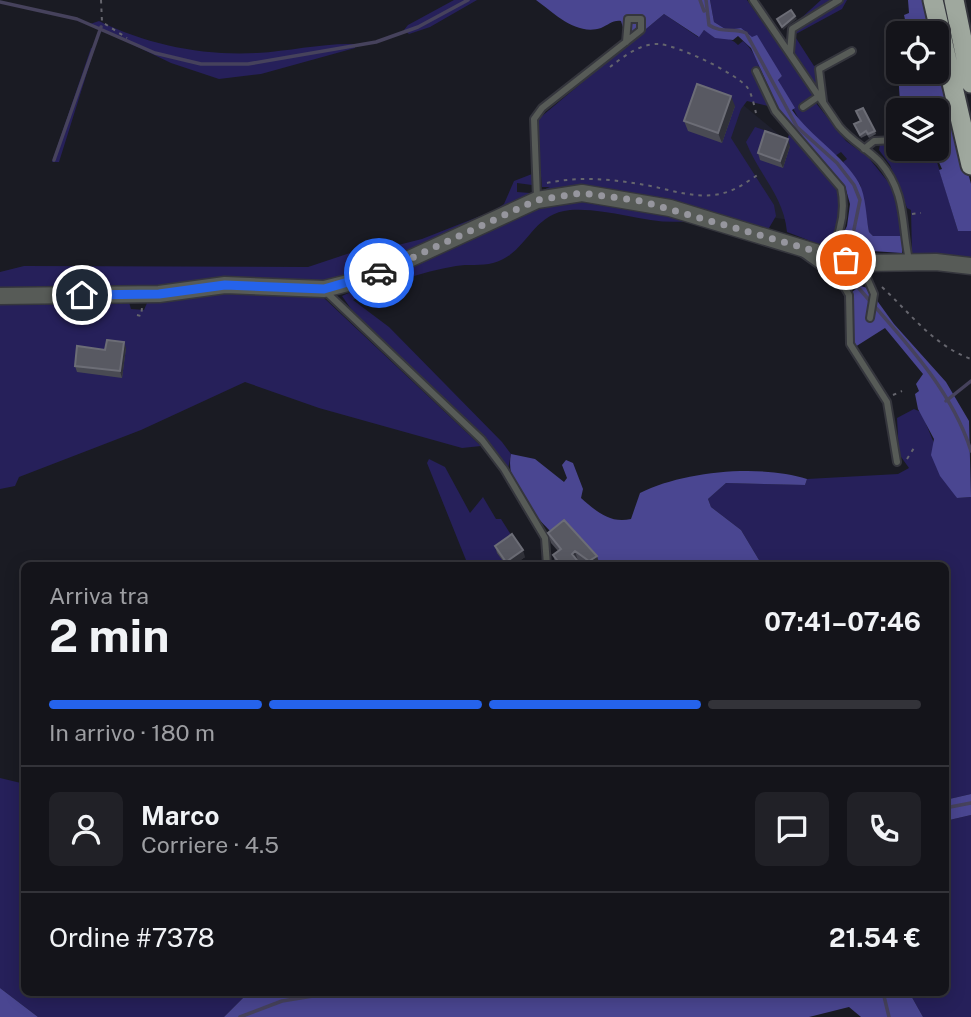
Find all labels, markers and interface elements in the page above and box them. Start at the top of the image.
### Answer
map controls [886,21,949,161]
button: locate [886,21,949,84]
button: layers [886,98,949,161]
pin [816,230,876,290]
courier [344,238,414,308]
icon: bag [827,241,865,279]
icon: car [360,254,398,292]
pin [52,265,112,325]
icon: home [63,276,101,314]
text: Arriva tra [49,582,149,609]
text: 07:41–07:46 [764,606,921,637]
text: 2 min [49,608,169,662]
text: In arrivo · 180 m [49,719,215,746]
button: person [49,792,123,866]
button: chat [755,792,829,866]
button: phone [847,792,921,866]
text: Marco [141,800,219,831]
text: Corriere · 4.5 [141,831,279,858]
text: Ordine #7378 [49,922,215,953]
text: 21.54 € [829,922,921,953]

